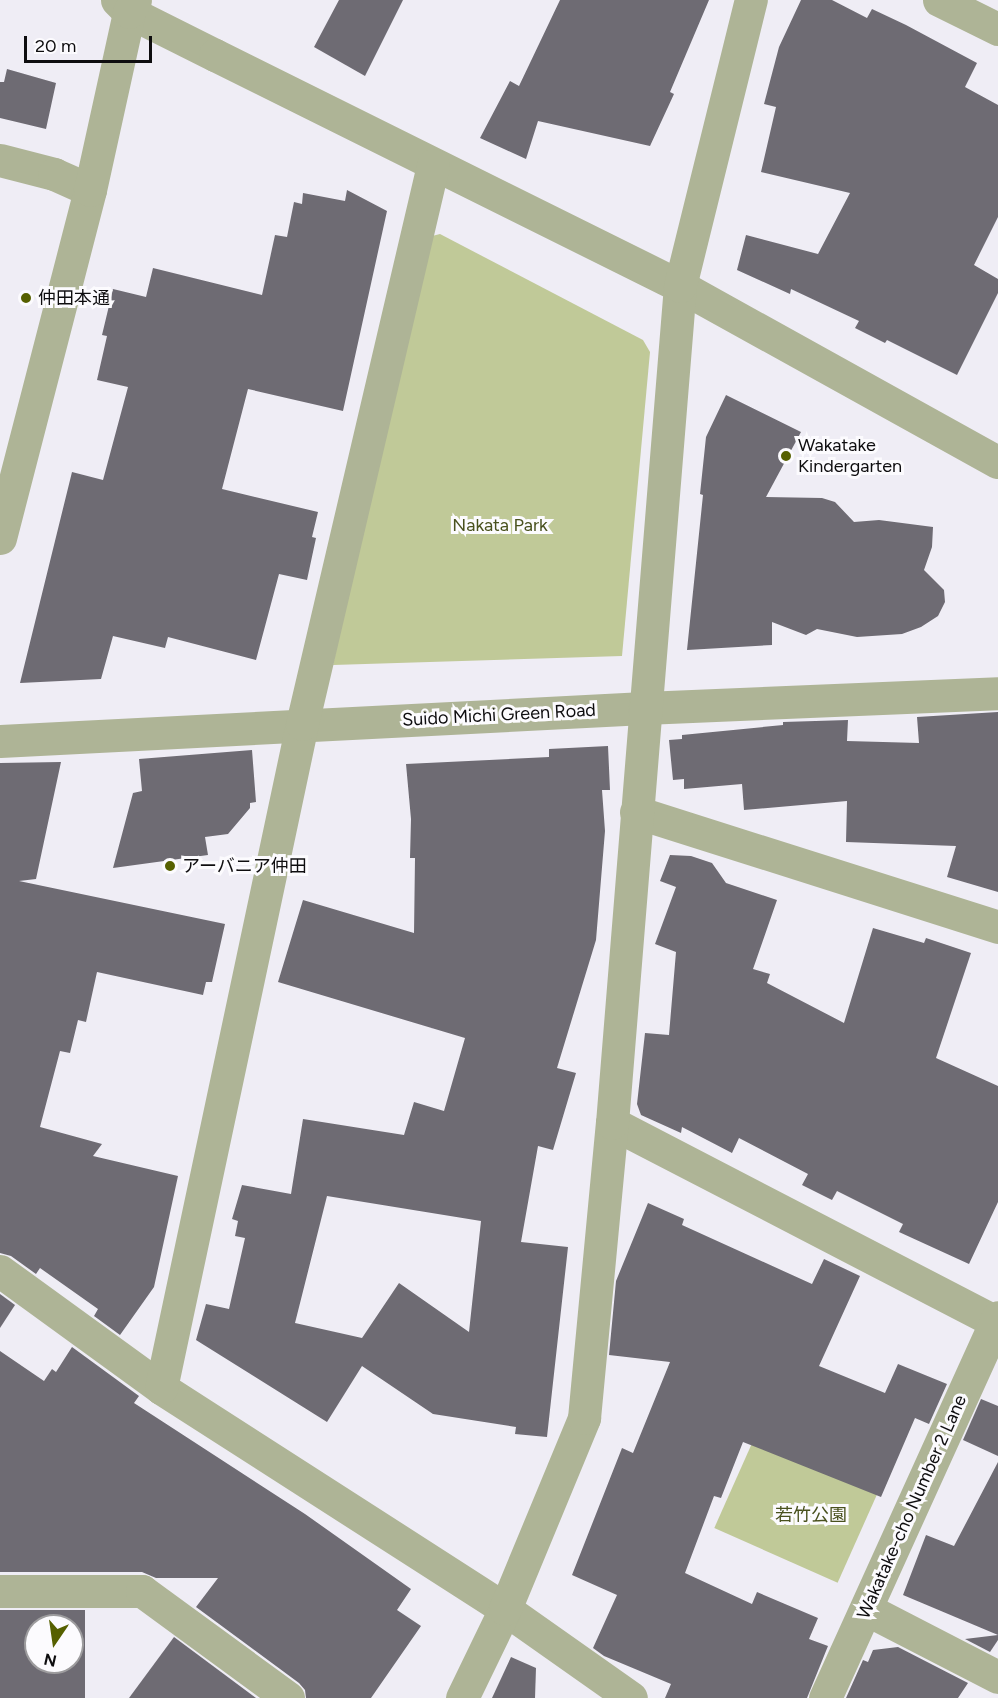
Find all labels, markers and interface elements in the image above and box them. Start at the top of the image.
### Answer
scale bar [27,24,154,62]
text: 20 m [35,35,76,57]
place label: 仲田本通 [38,287,110,309]
marker: 仲田本通 [19,291,33,305]
place label: Wakatake Kindergarten [798,435,902,478]
marker: Wakatake Kindergarten [779,449,793,463]
park label: Nakata Park [452,514,548,536]
street label: Suido Michi Green Road [402,699,596,731]
place label: アーバニア仲田 [182,855,307,877]
marker: アーバニア仲田 [163,859,177,873]
street label: Wakatake-cho Number 2 Lane [853,1392,971,1622]
park label: 若竹公園 [775,1504,847,1526]
north arrow [24,1614,84,1674]
text: N [42,1649,58,1671]

